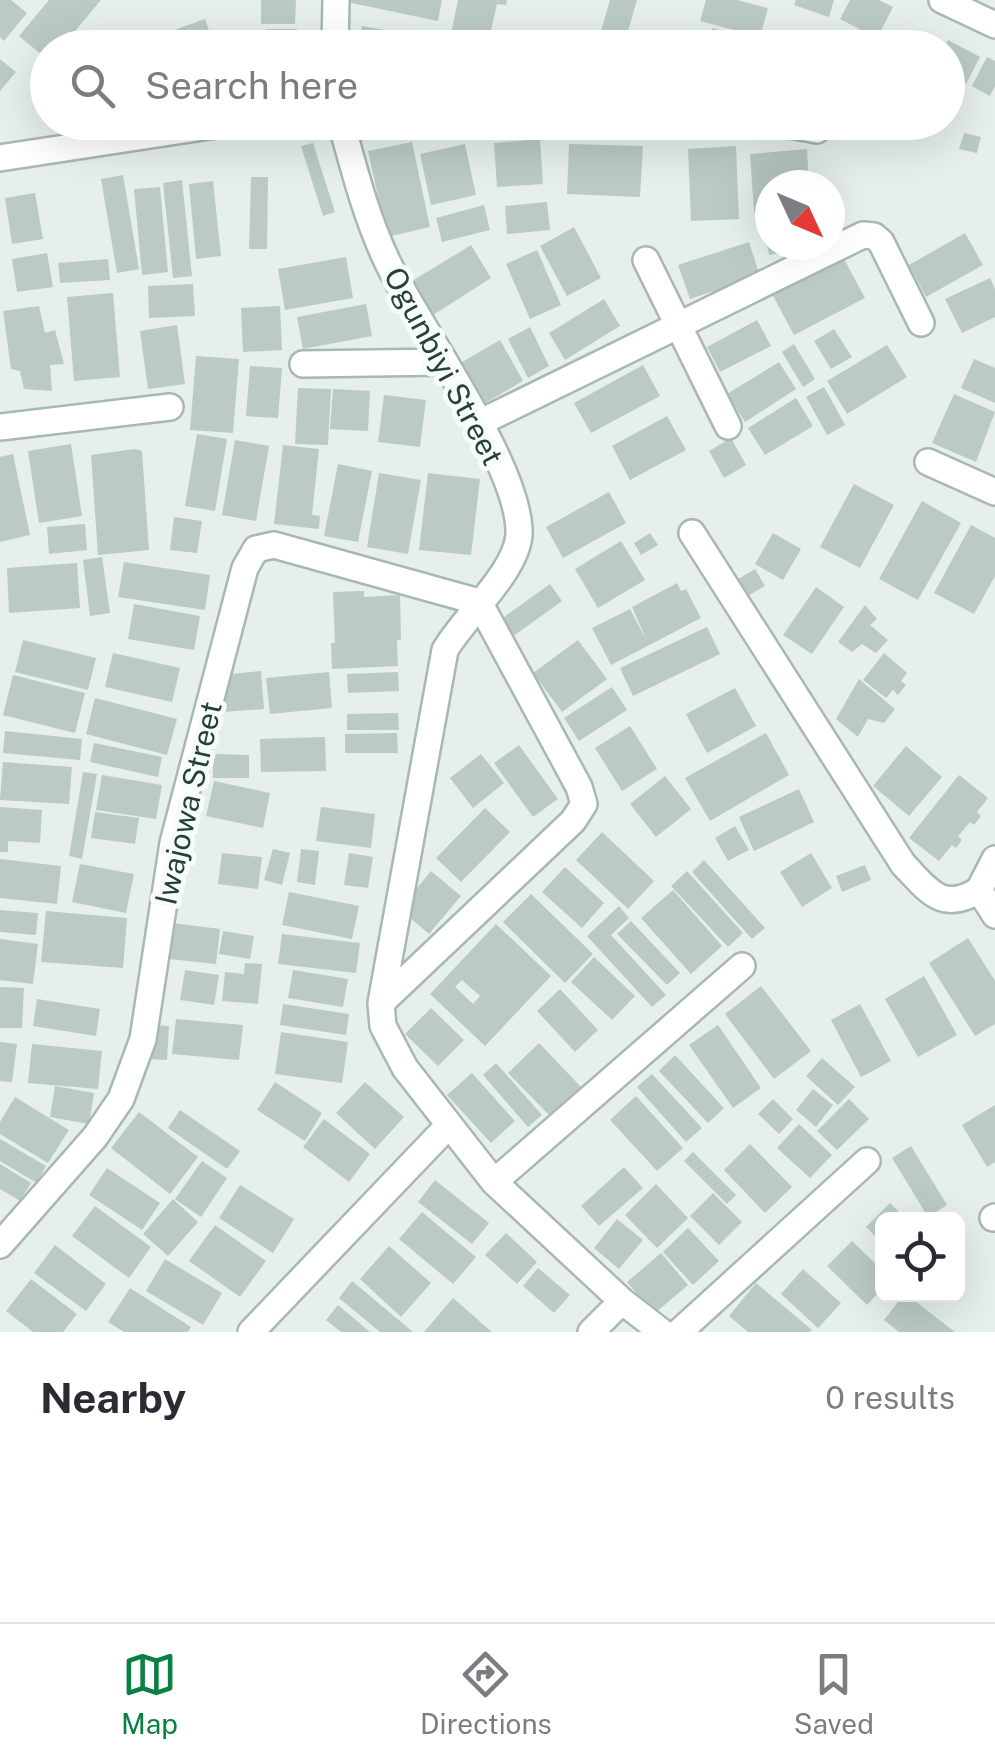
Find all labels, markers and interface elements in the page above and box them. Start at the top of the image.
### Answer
search box [30,30,965,140]
icon: search [65,58,120,113]
text: Search here [145,63,358,108]
north arrow [755,170,845,260]
street label: Ogunbiyi Street [377,261,511,471]
street label: Iwajowa Street [147,698,229,908]
map controls [875,1212,965,1302]
button: locate [875,1212,965,1302]
text: Nearby [40,1373,186,1422]
text: 0 results [825,1379,955,1416]
tab: Map [121,1647,178,1740]
tab: Directions [420,1647,552,1740]
tab: Saved [794,1647,874,1740]

